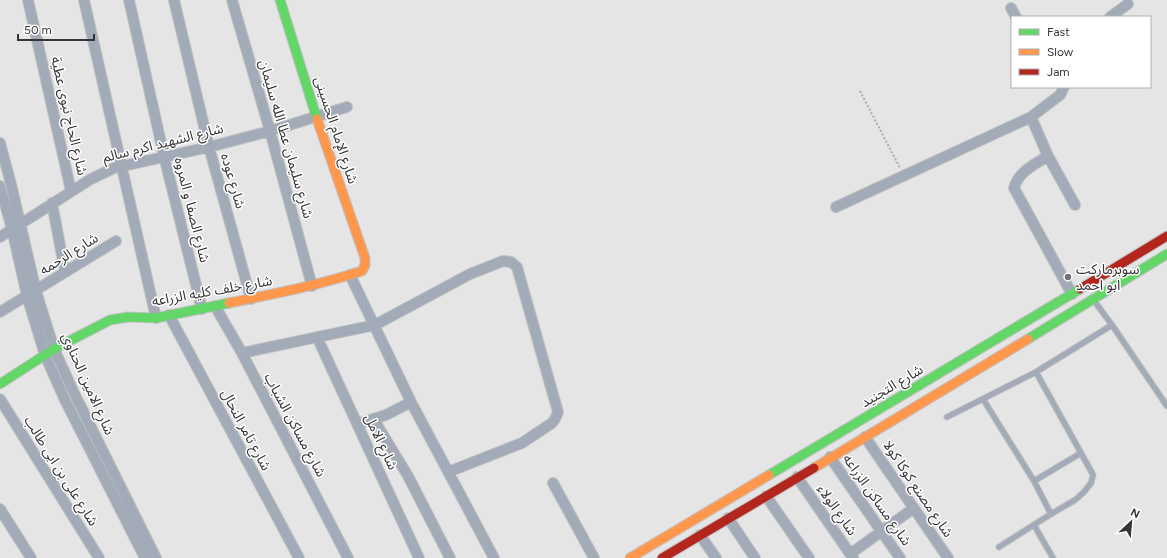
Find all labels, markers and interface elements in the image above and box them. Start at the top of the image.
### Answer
scale bar [18,16,94,42]
legend [1011,16,1151,88]
text: 50 m [24,23,52,37]
text: Fast [1047,25,1070,39]
text: Slow [1047,45,1074,59]
street label: شارع الحاج نبوى عطية [45,55,91,178]
street label: شارع سليمان عطا الله سليمان [253,58,317,221]
text: Jam [1047,65,1070,79]
street label: شارع الإمام الحسينى [309,74,361,187]
street label: شارع الشهيد اكرم سالم [101,120,226,168]
street label: شارع عوده [215,151,249,211]
street label: شارع الصفا و المروه [169,156,213,265]
street label: شارع الرحمه [37,229,103,280]
place label: سوبرماركت ابو احمد [1076,261,1139,294]
street label: شارع خلف كليه الزراعه [150,272,274,312]
marker: سوبرماركت ابو احمد [1063,272,1073,282]
street label: شارع الامين الحناوي [56,330,118,439]
street label: شارع التجنيد [858,361,927,413]
street label: شارع مساكن الشباب [259,370,330,481]
street label: شارع تامر النحال [216,386,275,475]
street label: شارع الامل [359,411,401,474]
street label: شارع على بن ابى طالب [19,413,102,530]
street label: شارع مصنع كوكا كولا [878,437,957,542]
street label: شارع مساكن الزراعه [837,451,915,550]
street label: شارع الولاء [812,481,861,540]
north arrow [1111,502,1151,542]
text: N [1128,506,1142,521]

